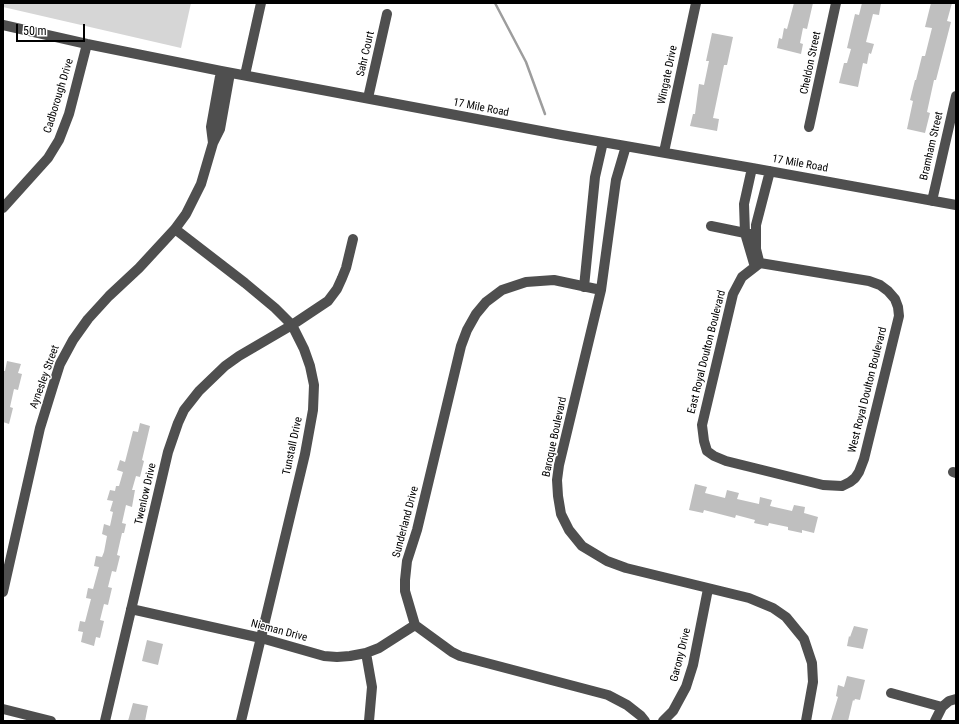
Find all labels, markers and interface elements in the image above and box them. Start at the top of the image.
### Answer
scale bar [18,16,87,42]
text: 50 m [23,24,47,38]
street label: Sahr Court [354,30,378,78]
street label: Cheldon Street [798,30,824,96]
street label: Wingate Drive [655,44,681,106]
street label: Cadborough Drive [41,57,77,135]
street label: 17 Mile Road [452,96,510,120]
street label: Bramham Street [918,110,946,182]
street label: 17 Mile Road [771,153,829,175]
street label: East Royal Doulton Boulevard [685,289,729,415]
street label: West Royal Doulton Boulevard [846,326,890,454]
street label: Aynesley Street [27,343,63,411]
street label: Baroque Boulevard [540,396,570,478]
street label: Tunstall Drive [280,416,306,476]
street label: Twenlow Drive [133,462,159,526]
street label: Sunderland Drive [390,485,422,559]
street label: Nieman Drive [249,617,309,645]
street label: Garony Drive [668,627,694,683]

